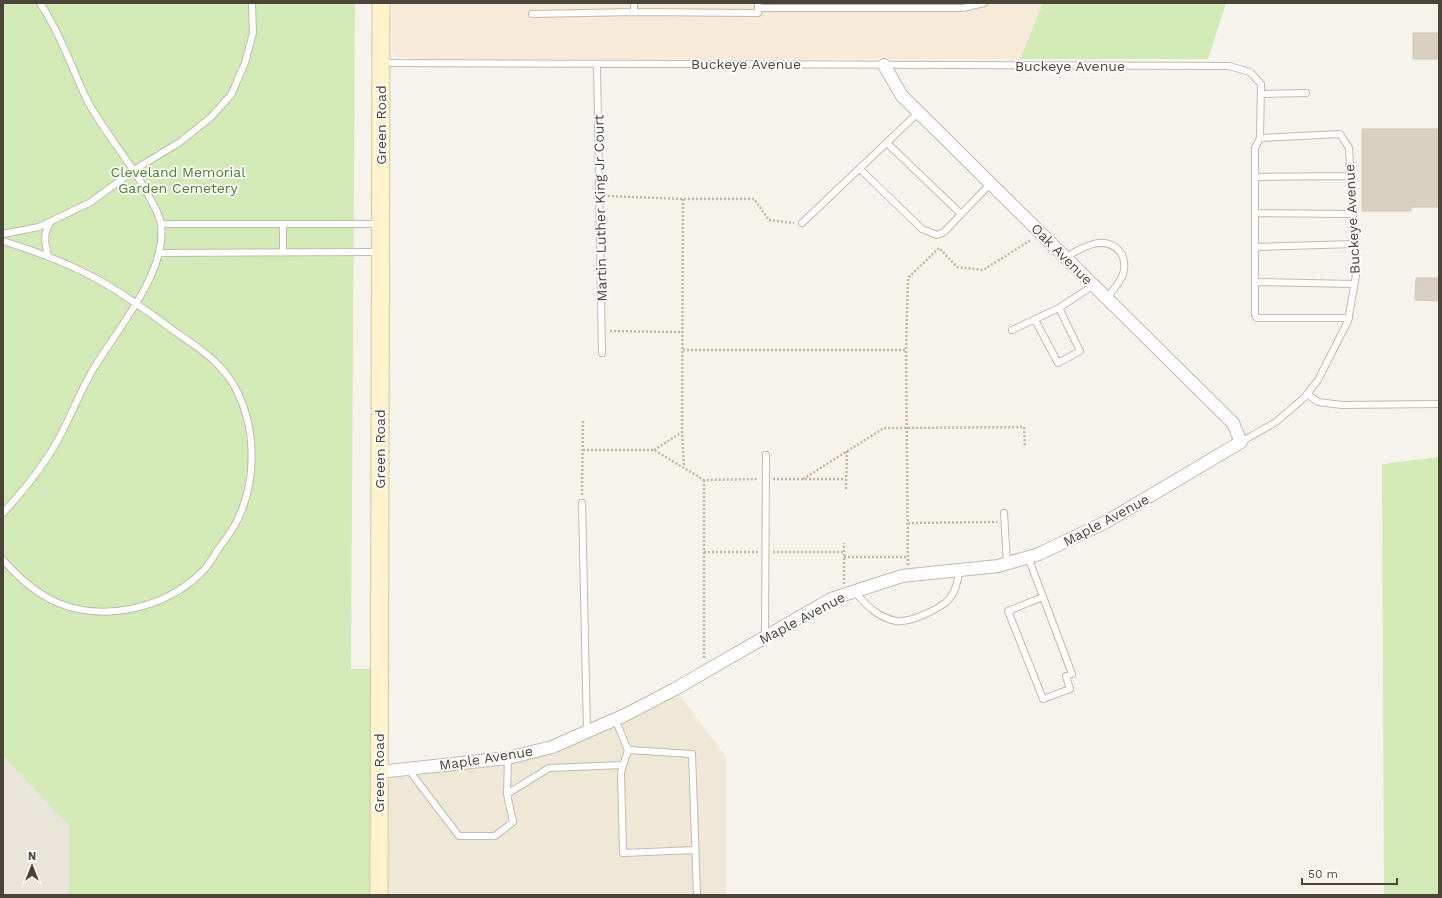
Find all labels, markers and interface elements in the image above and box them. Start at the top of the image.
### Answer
street label: Buckeye Avenue [691,56,801,72]
street label: Buckeye Avenue [1015,58,1125,74]
street label: Green Road [373,85,389,165]
street label: Martin Luther King Jr Court [590,114,610,302]
park label: Cleveland Memorial Garden Cemetery [111,164,246,196]
street label: Buckeye Avenue [1341,164,1363,274]
street label: Oak Avenue [1028,220,1096,288]
street label: Green Road [372,409,388,489]
street label: Maple Avenue [1060,491,1152,549]
street label: Maple Avenue [756,589,848,647]
street label: Green Road [371,733,387,813]
street label: Maple Avenue [438,743,534,773]
north arrow [12,846,52,886]
text: N [28,850,36,863]
scale bar [1302,860,1397,886]
text: 50 m [1308,867,1338,881]

